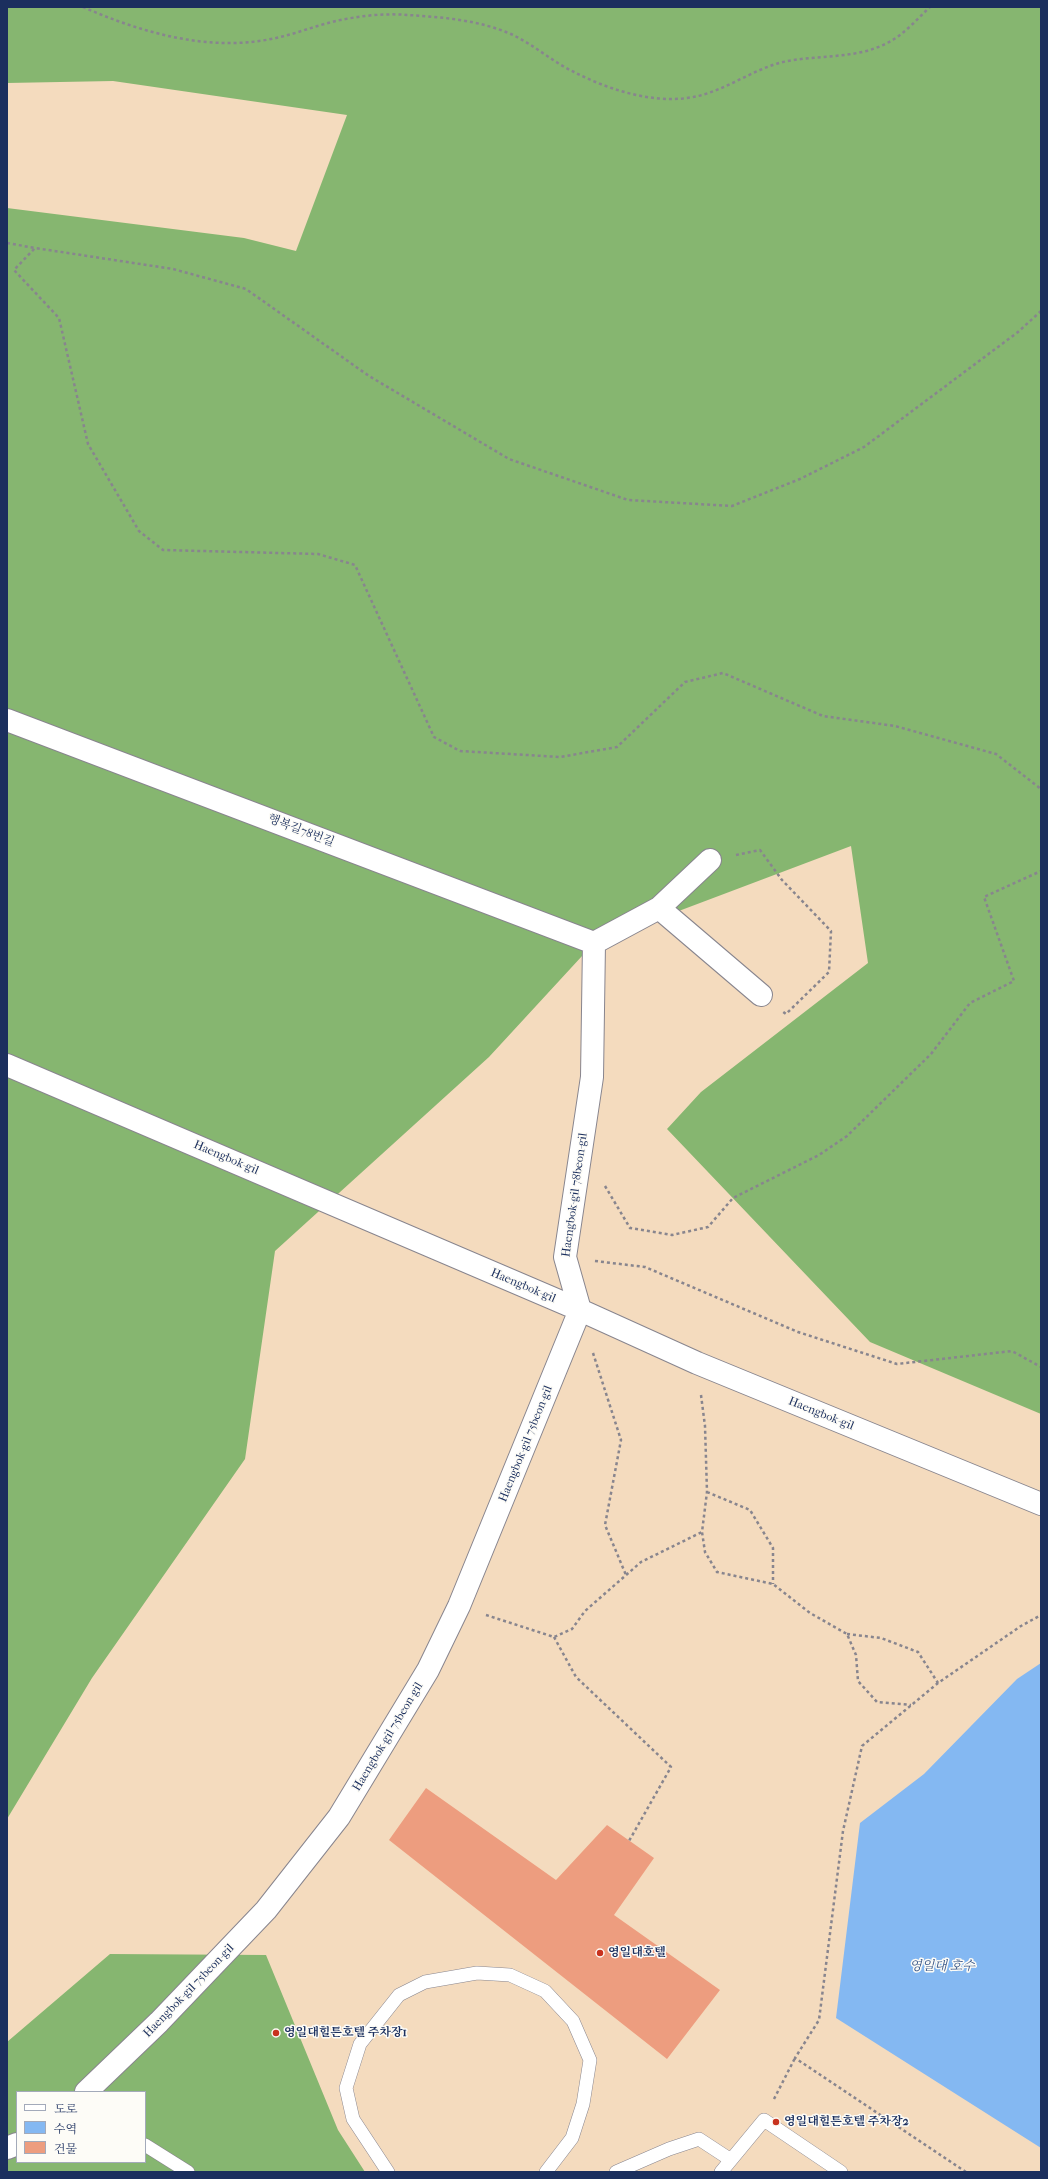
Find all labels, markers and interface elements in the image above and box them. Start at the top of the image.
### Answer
street label: 행복길78번길 [266,812,336,850]
street label: Haengbok-gil 78beon-gil [559,1132,591,1258]
street label: Haengbok-gil [191,1138,261,1178]
street label: Haengbok-gil [488,1266,558,1306]
street label: Haengbok-gil 75beon-gil [496,1384,556,1504]
street label: Haengbok-gil [786,1394,856,1434]
street label: Haengbok-gil 75beon-gil [350,1680,426,1794]
street label: Haengbok-gil 75beon-gil [141,1941,237,2041]
place label: 영일대호텔 [608,1946,666,1960]
marker: 영일대호텔 [595,1948,605,1958]
water label: 영일대 호수 [909,1959,975,1975]
place label: 영일대힐튼호텔 주차장1 [284,2026,407,2040]
marker: 영일대힐튼호텔 주차장1 [271,2028,281,2038]
legend [16,2091,146,2163]
text: 도로 [54,2102,77,2116]
place label: 영일대힐튼호텔 주차장2 [784,2115,909,2129]
marker: 영일대힐튼호텔 주차장2 [771,2117,781,2127]
text: 수역 [54,2122,77,2136]
text: 건물 [54,2142,77,2156]

